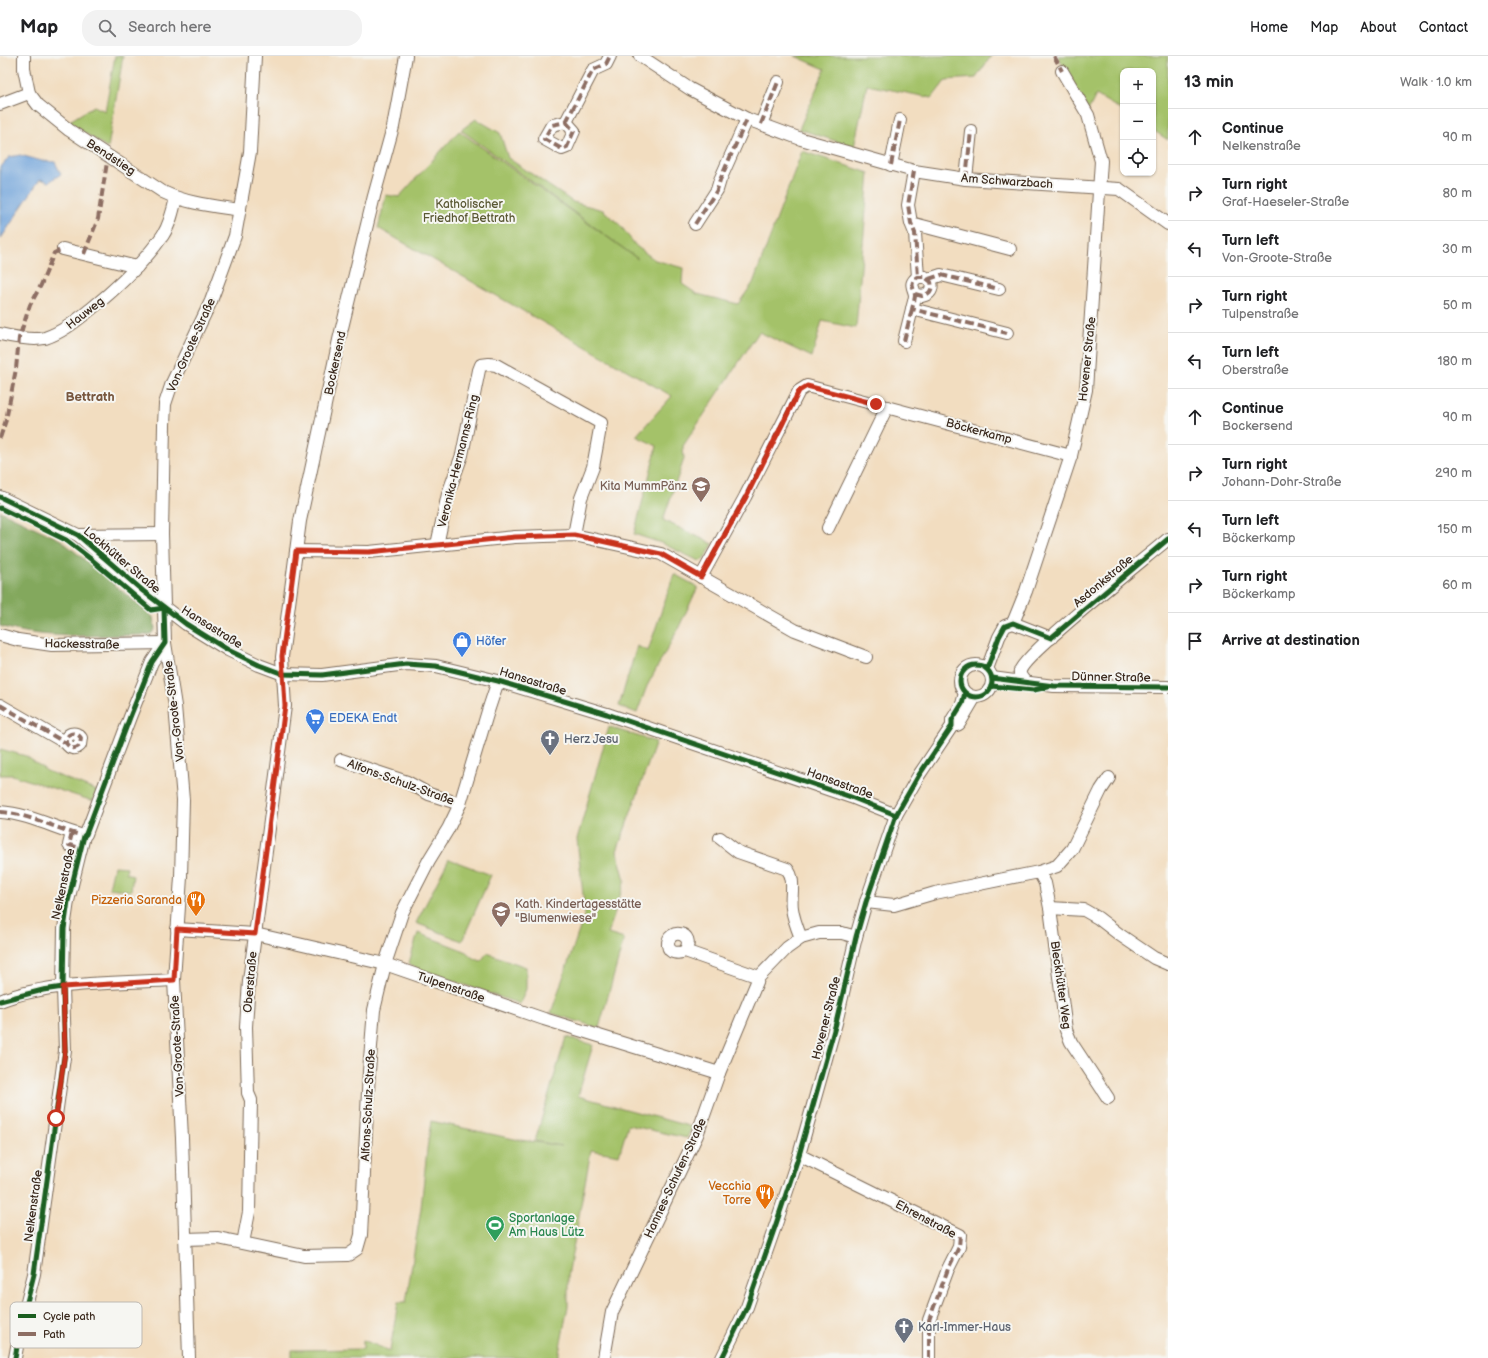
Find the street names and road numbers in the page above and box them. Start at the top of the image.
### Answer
street label: Bendstieg [83,136,138,179]
street label: Am Schwarzbach [961,171,1054,192]
street label: Hauweg [63,294,107,333]
street label: Von-Groote-Straße [164,296,219,395]
street label: Hovener Straße [1076,316,1099,402]
street label: Bockersend [321,330,350,397]
street label: Veronika-Hermanns-Ring [435,393,482,529]
street label: Böckerkamp [944,415,1014,448]
street label: Lockhütter Straße [80,524,163,597]
street label: Asdonkstraße [1070,552,1136,611]
street label: Hansastraße [178,603,245,652]
street label: Hackesstraße [44,636,120,653]
street label: Von-Groote-Straße [161,660,188,762]
street label: Hansastraße [497,664,568,699]
street label: Dünner Straße [1071,669,1151,686]
street label: Alfons-Schulz-Straße [345,756,456,809]
street label: Hansastraße [805,765,875,802]
street label: Nelkenstraße [49,847,78,921]
street label: Bleckhütter Weg [1047,940,1074,1030]
street label: Oberstraße [240,951,261,1013]
street label: Tulpenstraße [415,969,487,1006]
street label: Hovener Straße [809,975,844,1061]
street label: Von-Groote-Straße [167,995,188,1097]
street label: Alfons-Schulz-Straße [358,1048,379,1162]
street label: Hannes-Schufen-Straße [641,1116,710,1241]
street label: Nelkenstraße [21,1169,46,1243]
street label: Ehrenstraße [893,1197,959,1242]

